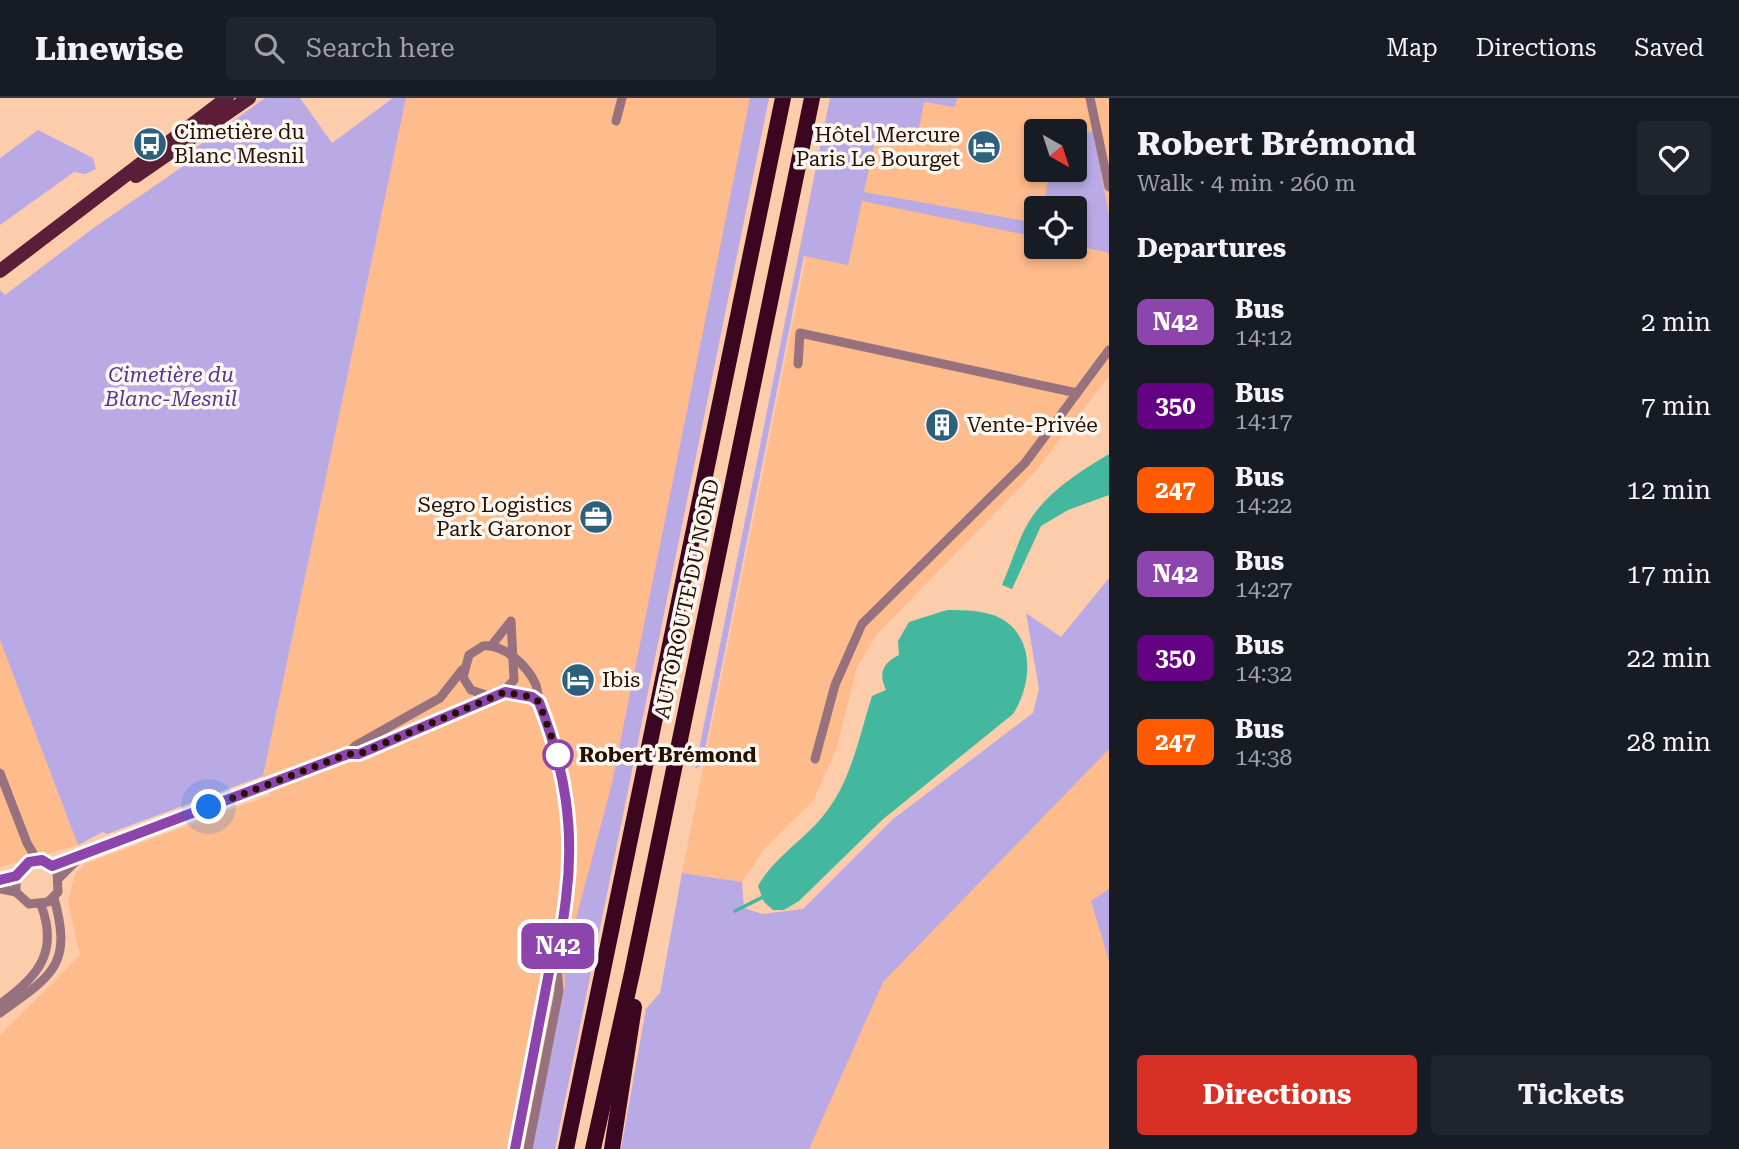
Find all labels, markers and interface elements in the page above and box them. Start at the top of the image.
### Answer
search box [226,17,716,80]
text: Linewise [35,29,184,68]
icon: search [250,29,288,67]
text: Search here [306,33,455,63]
text: Map [1386,34,1438,62]
text: Directions [1476,34,1596,62]
text: Saved [1634,34,1704,62]
north arrow [1024,119,1087,182]
map controls [1024,119,1087,259]
place label: Cimetière du Blanc Mesnil [174,120,305,168]
button: heart [1637,121,1711,195]
place label: Hôtel Mercure Paris Le Bourget [796,123,960,171]
text: Robert Brémond [1137,124,1416,163]
bus stop icon: Cimetière du Blanc Mesnil [131,125,169,163]
hotel icon: Hôtel Mercure Paris Le Bourget [965,128,1003,166]
text: Walk · 4 min · 260 m [1137,170,1356,197]
button: locate [1024,196,1087,259]
text: Departures [1137,233,1286,263]
text: Bus [1235,294,1284,324]
text: 2 min [1641,307,1711,337]
text: N42 [1153,308,1198,336]
text: 14:12 [1235,324,1292,351]
park label: Cimetière du Blanc-Mesnil [104,363,237,411]
text: Bus [1235,378,1284,408]
text: 7 min [1641,391,1711,421]
text: 350 [1155,392,1196,420]
building icon: Vente-Privée [923,406,961,444]
text: 14:17 [1235,408,1292,435]
place label: Vente-Privée [967,413,1098,437]
text: Bus [1235,462,1284,492]
text: 12 min [1627,475,1711,505]
text: 247 [1155,476,1196,504]
street label: AUTOROUTE DU NORD [650,477,724,721]
text: 14:22 [1235,492,1292,519]
place label: Segro Logistics Park Garonor [418,493,572,541]
office icon: Segro Logistics Park Garonor [577,498,615,536]
text: Bus [1235,546,1284,576]
text: 17 min [1627,559,1711,589]
text: N42 [1153,560,1198,588]
text: 14:27 [1235,576,1292,603]
text: Bus [1235,630,1284,660]
text: 22 min [1627,643,1711,673]
text: 350 [1155,644,1196,672]
text: 14:32 [1235,660,1292,687]
hotel icon: Ibis [559,661,597,699]
place label: Ibis [602,668,640,692]
text: Bus [1235,714,1284,744]
text: 28 min [1627,727,1711,757]
text: 247 [1155,728,1196,756]
marker: Robert Brémond [543,740,573,770]
place label: Robert Brémond [579,743,757,767]
text: 14:38 [1235,744,1292,771]
your location [191,789,226,824]
line badge: N42 [518,923,598,969]
text: N42 [535,932,581,960]
button: Directions [1137,1055,1417,1135]
button: Tickets [1431,1055,1711,1135]

